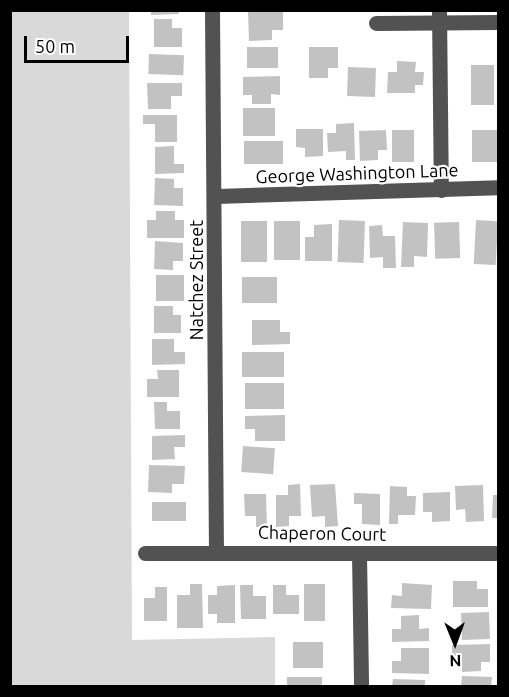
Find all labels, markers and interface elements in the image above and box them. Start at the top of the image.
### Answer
scale bar [27,24,132,62]
text: 50 m [35,36,75,56]
street label: George Washington Lane [255,159,459,187]
street label: Natchez Street [185,220,207,340]
street label: Chaperon Court [258,521,386,545]
north arrow [425,613,485,673]
text: N [449,652,461,670]

